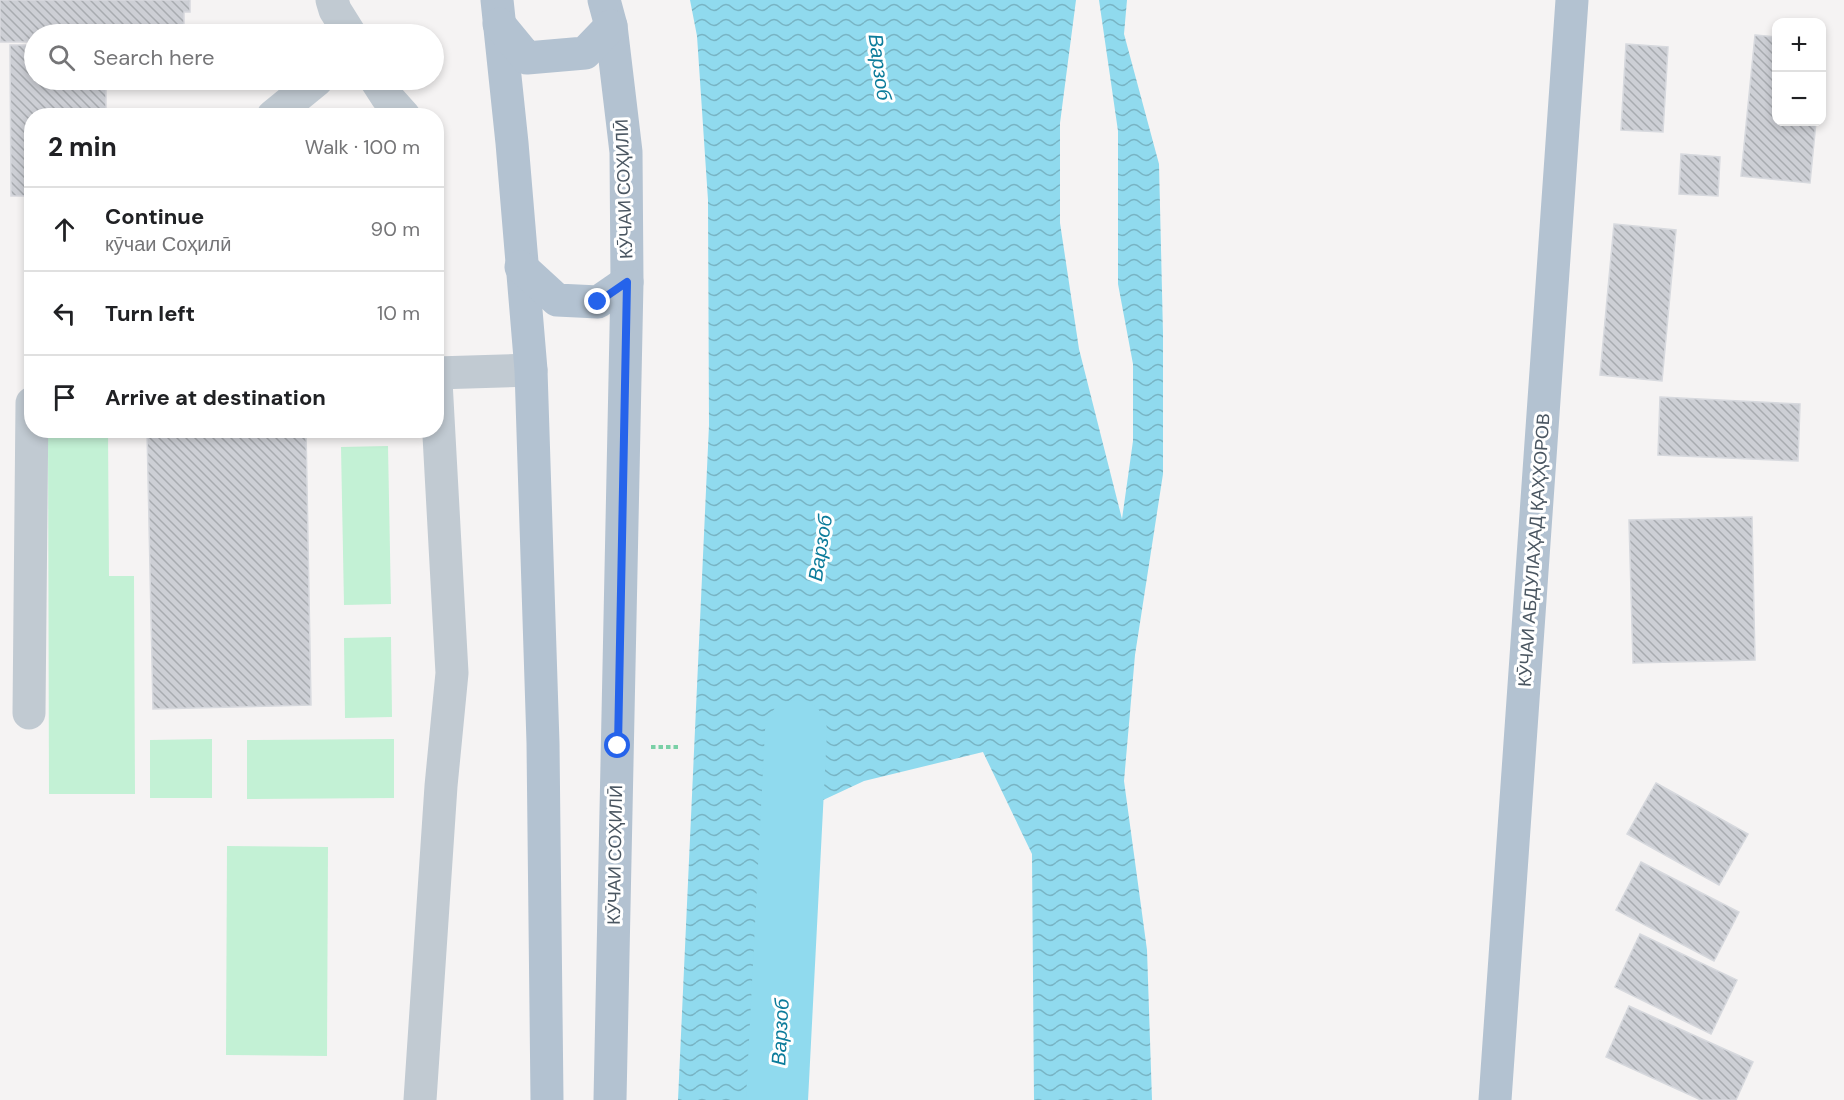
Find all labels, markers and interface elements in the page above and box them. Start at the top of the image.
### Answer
map controls [1772,18,1826,126]
button: + [1772,18,1826,72]
search box [24,24,444,90]
water label: Варзоб [862,32,898,103]
icon: search [45,41,78,74]
text: Search here [93,43,214,72]
button: − [1772,72,1826,126]
street label: КӮЧАИ СОҲИЛӢ [610,119,638,259]
text: 2 min [48,130,117,164]
text: Walk · 100 m [305,134,420,160]
text: Continue [105,202,204,231]
icon: ahead [48,213,81,246]
text: 90 m [371,216,420,242]
text: кӯчаи Соҳилӣ [105,231,231,257]
route end [584,288,610,314]
icon: left [48,297,81,330]
text: Turn left [105,299,195,328]
text: 10 m [377,300,420,326]
icon: arrive [48,381,81,414]
text: Arrive at destination [105,383,326,412]
street label: КӮЧАИ АБДУЛАҲАД ҚАҲҲОРОВ [1512,412,1556,688]
water label: Варзоб [802,512,838,583]
route start [604,732,630,758]
street label: КӮЧАИ СОҲИЛӢ [602,785,628,925]
water label: Варзоб [765,997,795,1066]

